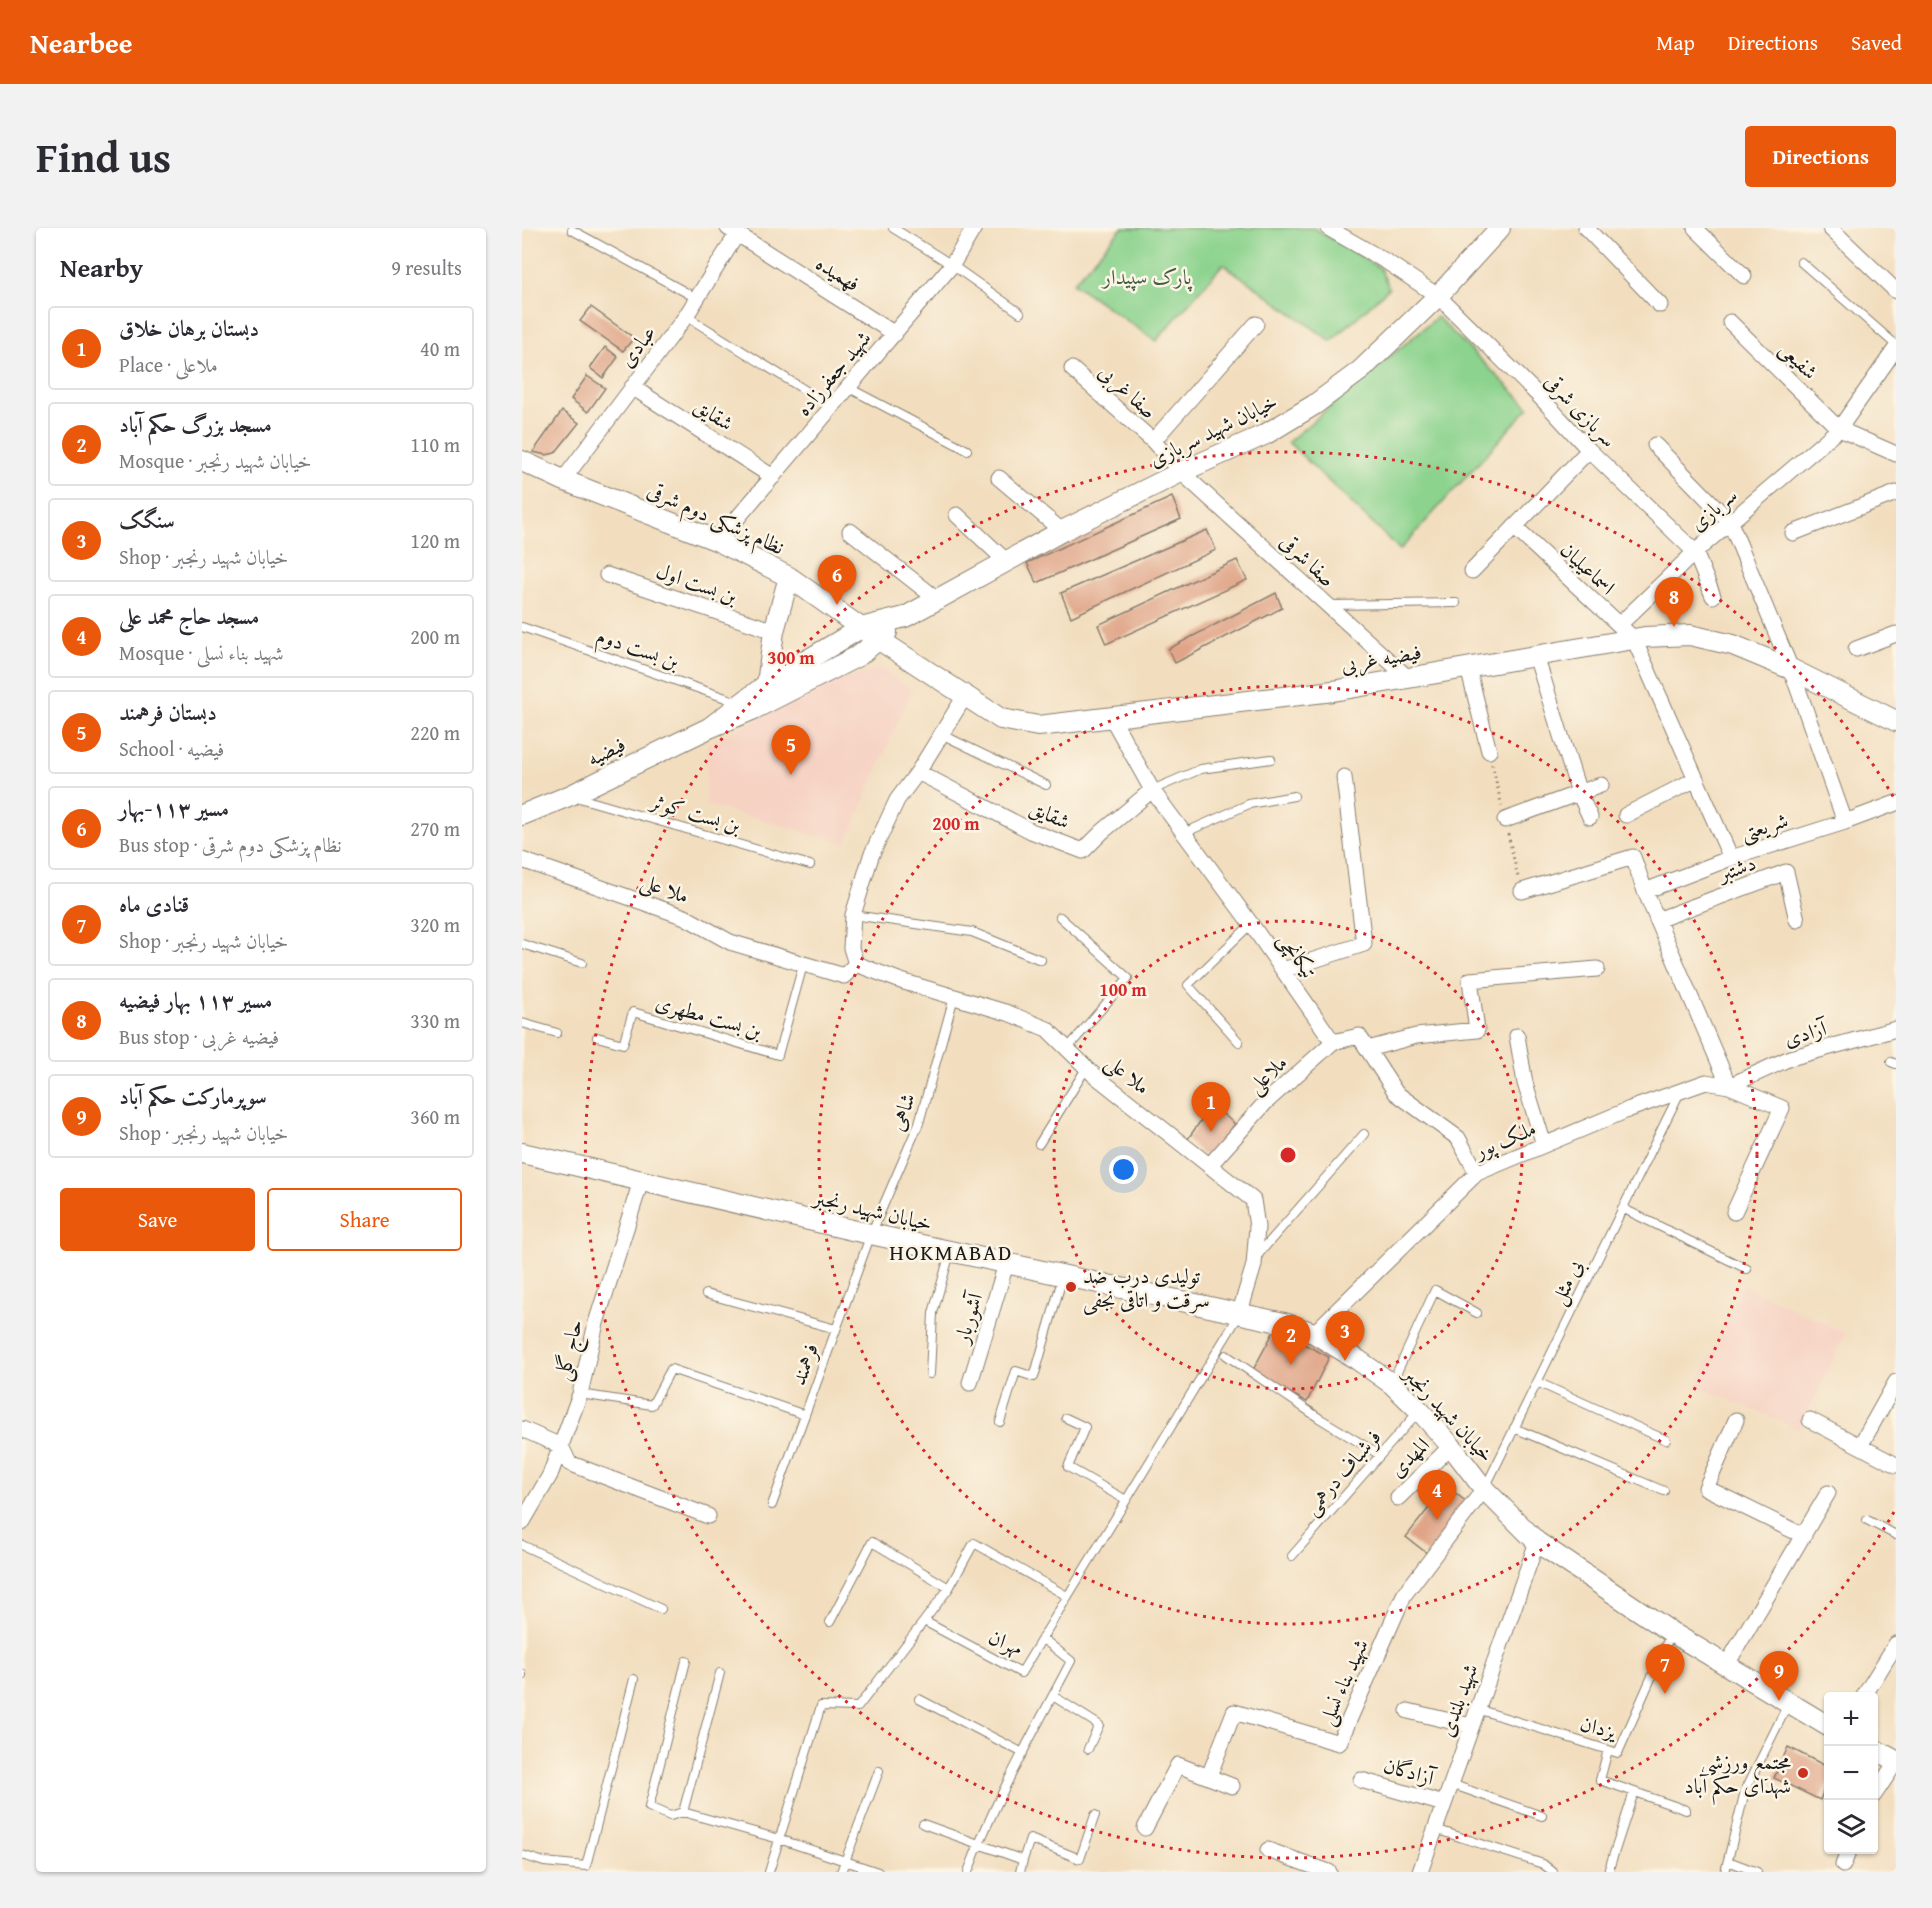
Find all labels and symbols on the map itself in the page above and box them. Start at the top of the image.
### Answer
street label: فهمیده [810,247,866,299]
park label: پارک سپیدار [1101,261,1192,292]
street label: عبادی [611,319,663,373]
street label: شهید جعفرزاده [788,323,878,423]
street label: شفیعی [1773,334,1825,386]
street label: صفا غربی [1092,356,1164,426]
street label: سربازی شرقی [1538,366,1624,454]
street label: خیابان شهید سربازی [1144,386,1282,474]
street label: شقایق [688,390,740,438]
street label: نظام پزشکی دوم شرقی [641,474,789,565]
street label: سربازی [1682,480,1744,538]
street label: صفا شرقی [1273,526,1343,594]
street label: اسماعیلیان [1554,534,1622,602]
street label: بن بست اول [652,555,742,611]
pin: 6 [818,556,856,605]
pin: 8 [1654,578,1694,627]
street label: بن بست دوم [591,619,684,679]
street label: فیضیه غربی [1338,636,1424,680]
text: 300 m [767,644,815,671]
pin: 5 [772,726,810,775]
street label: فیضیه [581,728,631,774]
street label: بن بست کوثر [645,785,745,841]
street label: شقایق [1025,791,1075,837]
street label: شریعتی [1736,804,1792,848]
text: 200 m [932,810,980,837]
street label: دشتبر [1712,847,1760,890]
street label: ملا علی [636,865,694,912]
street label: تیکانچی [1271,925,1325,985]
text: 100 m [1099,976,1147,1003]
street label: بن بست مطهری [652,986,766,1046]
street label: آزادی [1780,1012,1832,1054]
street label: ملا علی [1098,1046,1157,1102]
street label: ملاعلی [1240,1047,1295,1101]
pin: 1 [1192,1082,1230,1132]
street label: شاهی [881,1089,923,1135]
street label: ملک پور [1468,1112,1541,1167]
centre of rings [1278,1145,1298,1165]
your location [1109,1155,1138,1184]
street label: خیابان شهید رنجبر [809,1181,935,1239]
district label: HOKMABAD [889,1236,1013,1268]
street label: بی مثل [1542,1254,1590,1310]
place label: تولیدی درب ضد سرقت و اتاقی نجفی [1083,1260,1210,1315]
marker: تولیدی درب ضد سرقت و اتاقی نجفی [1064,1280,1078,1294]
street label: آشوربار [945,1287,991,1349]
pin: 3 [1326,1312,1364,1361]
street label: حاج گلی [546,1316,594,1385]
pin: 2 [1272,1316,1310,1365]
street label: فرهمند [782,1339,826,1389]
street label: خیابان شهید رنجبر [1395,1358,1502,1469]
street label: فرشباف درهمی [1296,1422,1388,1522]
street label: المهدی [1382,1430,1436,1484]
pin: 4 [1418,1470,1456,1520]
street label: مهران [984,1621,1028,1663]
street label: شهید بناء نسلی [1310,1634,1377,1731]
pin: 7 [1646,1644,1684,1694]
pin: 9 [1760,1652,1798,1701]
street label: شهید بلندی [1430,1659,1486,1741]
street label: یزدان [1577,1707,1622,1747]
place label: مجتمع ورزشی شهدای حکم آباد [1684,1746,1791,1806]
street label: آزادگان [1380,1749,1440,1794]
marker: مجتمع ورزشی شهدای حکم آباد [1796,1766,1810,1780]

